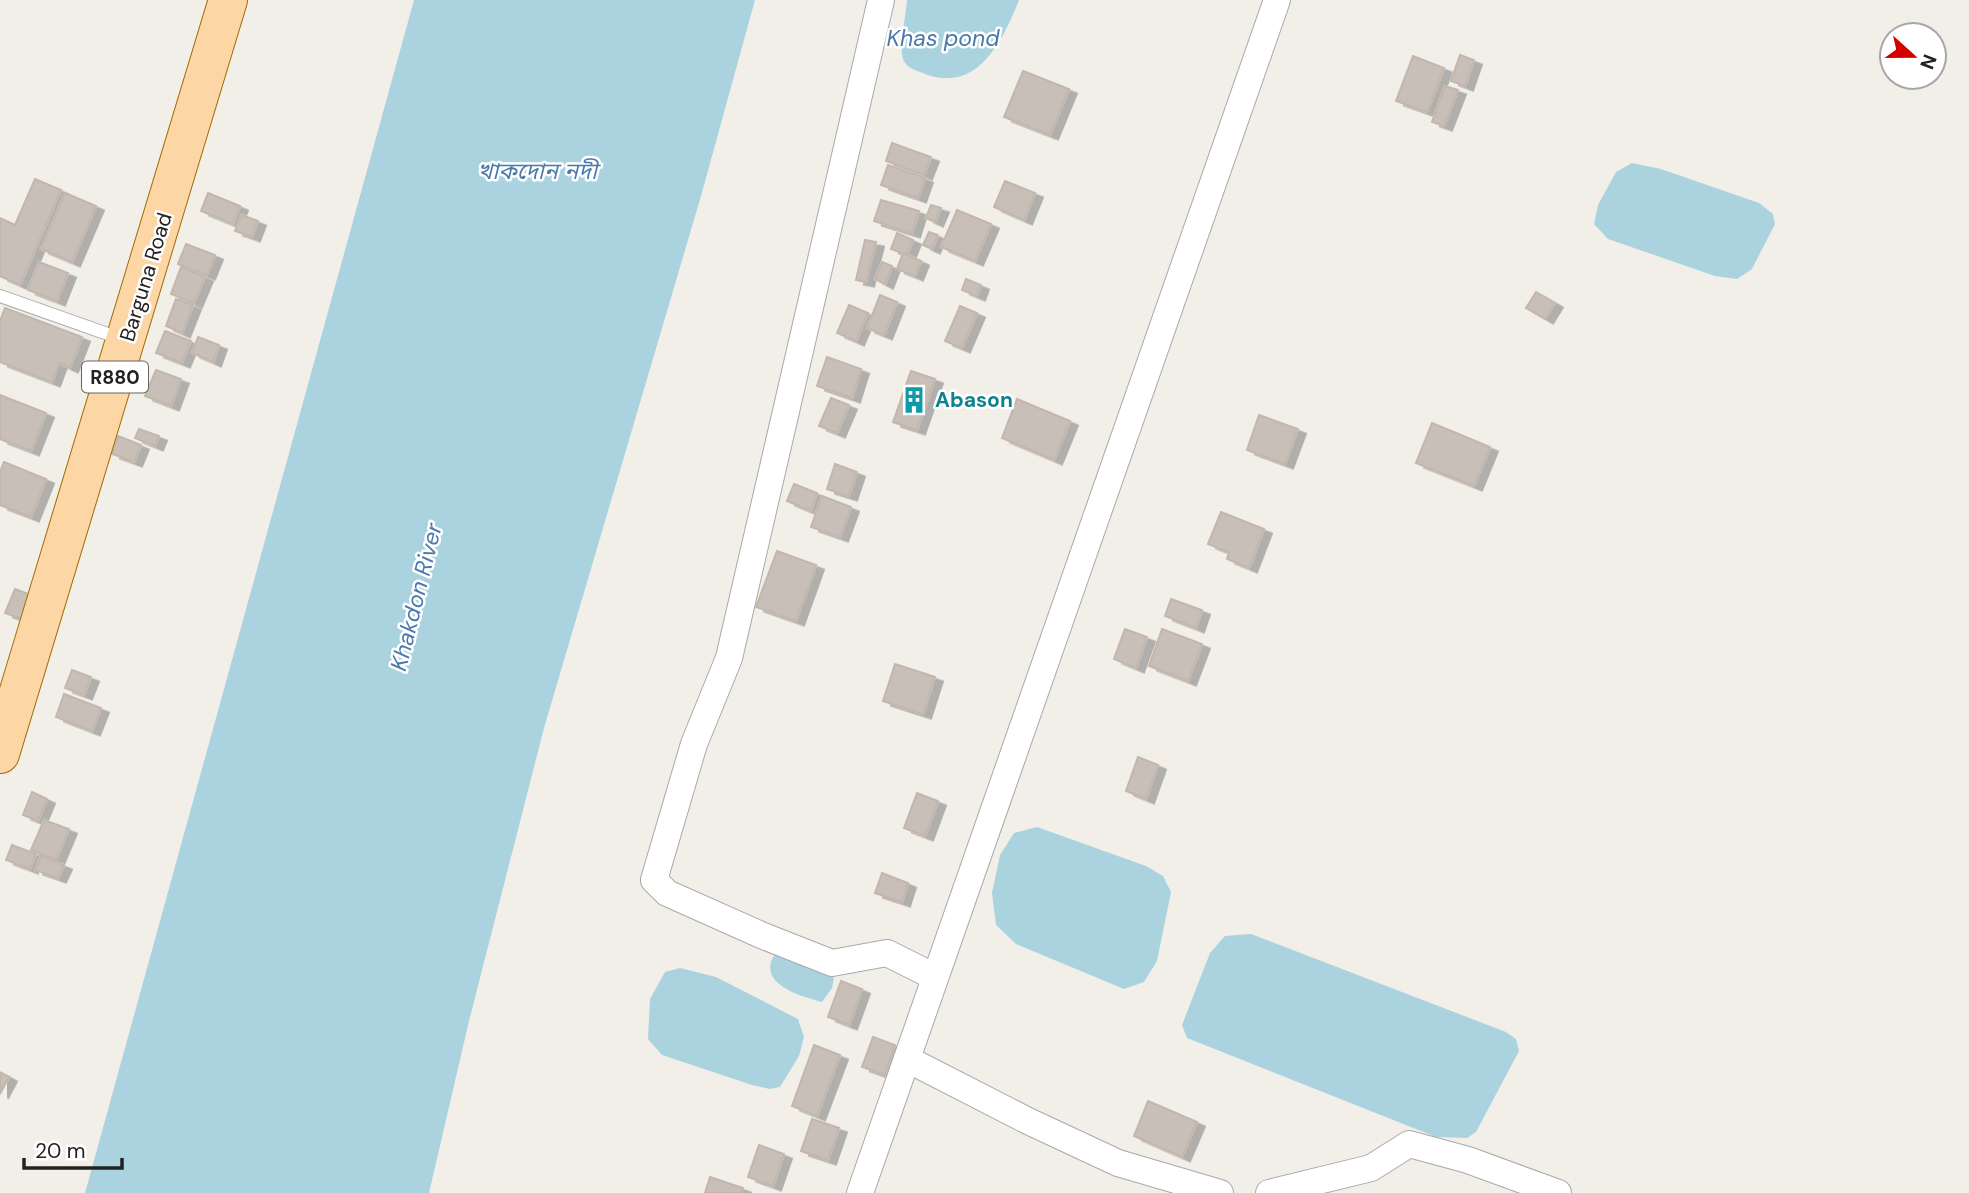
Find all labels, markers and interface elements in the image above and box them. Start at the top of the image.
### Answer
north arrow [1878,21,1948,91]
water label: Khas pond [886,23,1000,53]
text: N [1914,51,1943,73]
water label: খাকদোন নদী [477,156,601,186]
street label: Barguna Road [113,209,179,345]
road number: R880 [82,362,148,392]
building icon: Abason [899,385,929,415]
place label: Abason [935,386,1013,414]
water label: Khakdon River [383,519,449,674]
scale bar [24,1126,122,1170]
text: 20 m [35,1137,86,1165]

